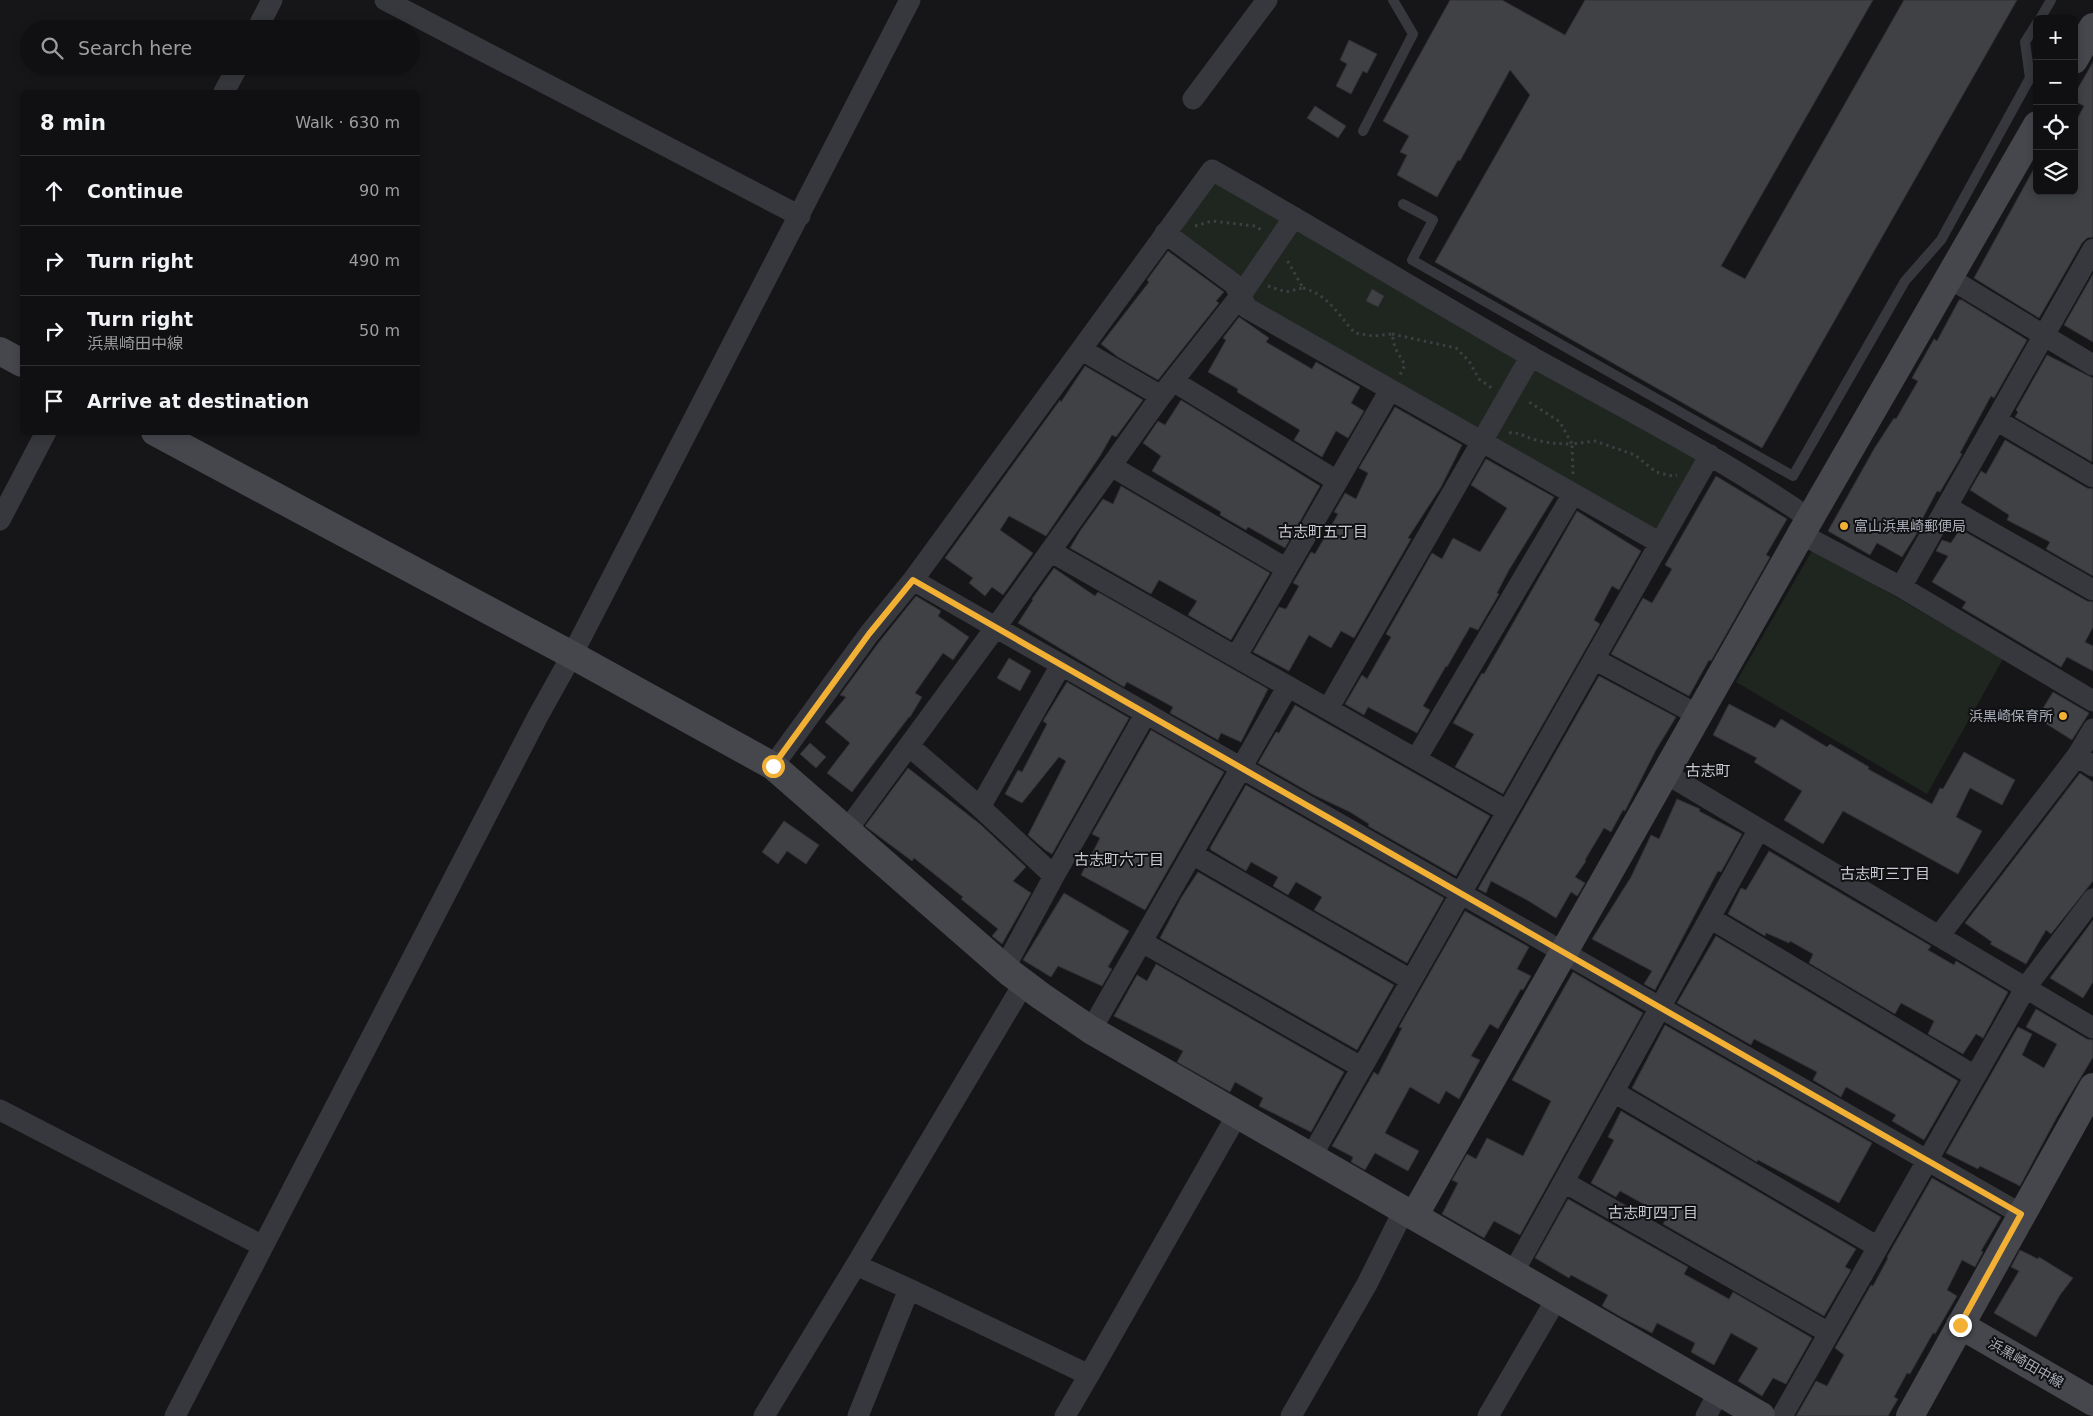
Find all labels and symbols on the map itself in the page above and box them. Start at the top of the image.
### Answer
place label: 富山浜黒崎郵便局 [1854,518,1966,534]
marker: 富山浜黒崎郵便局 [1838,520,1850,532]
district label: 古志町五丁目 [1278,523,1368,541]
place label: 浜黒崎保育所 [1969,708,2053,724]
marker: 浜黒崎保育所 [2057,710,2069,722]
route start [762,755,785,778]
district label: 古志町 [1685,762,1731,780]
district label: 古志町六丁目 [1074,851,1164,869]
district label: 古志町三丁目 [1840,865,1930,883]
district label: 古志町四丁目 [1608,1204,1698,1222]
route end [1949,1314,1972,1337]
street label: 浜黒崎田中線 [1986,1335,2066,1391]

